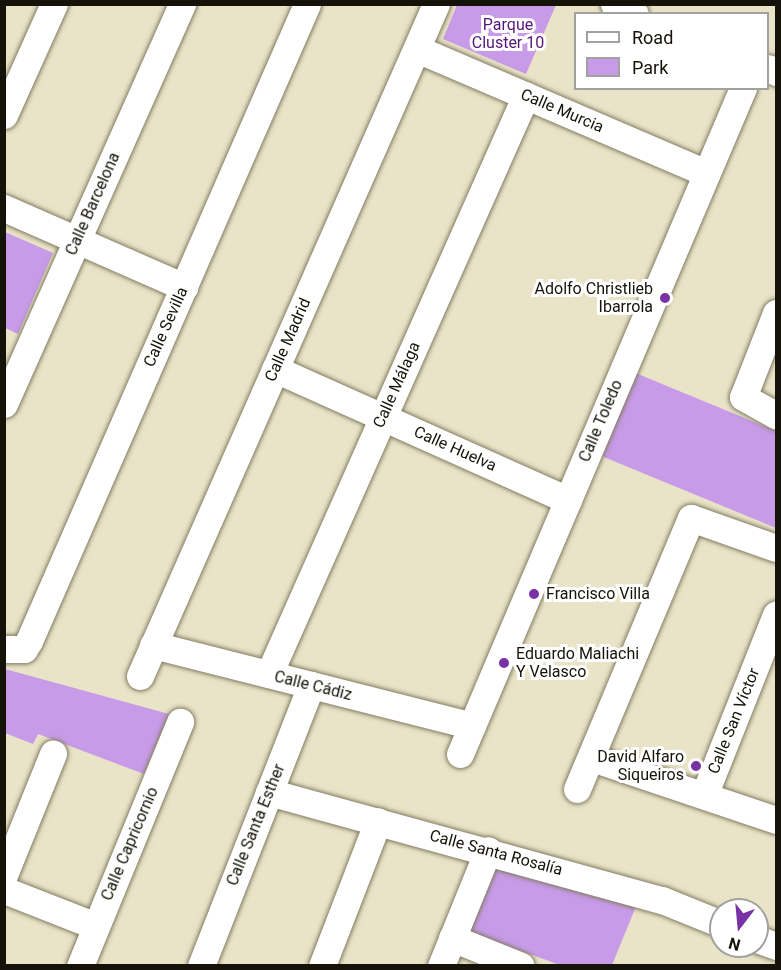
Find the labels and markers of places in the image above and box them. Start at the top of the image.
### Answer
place label: Adolfo Christlieb Ibarrola [535,279,653,317]
marker: Adolfo Christlieb Ibarrola [658,291,672,305]
place label: Francisco Villa [546,584,650,604]
marker: Francisco Villa [527,587,541,601]
place label: Eduardo Maliachi Y Velasco [516,644,639,682]
marker: Eduardo Maliachi Y Velasco [497,656,511,670]
place label: David Alfaro Siqueiros [597,747,684,785]
marker: David Alfaro Siqueiros [689,759,703,773]

